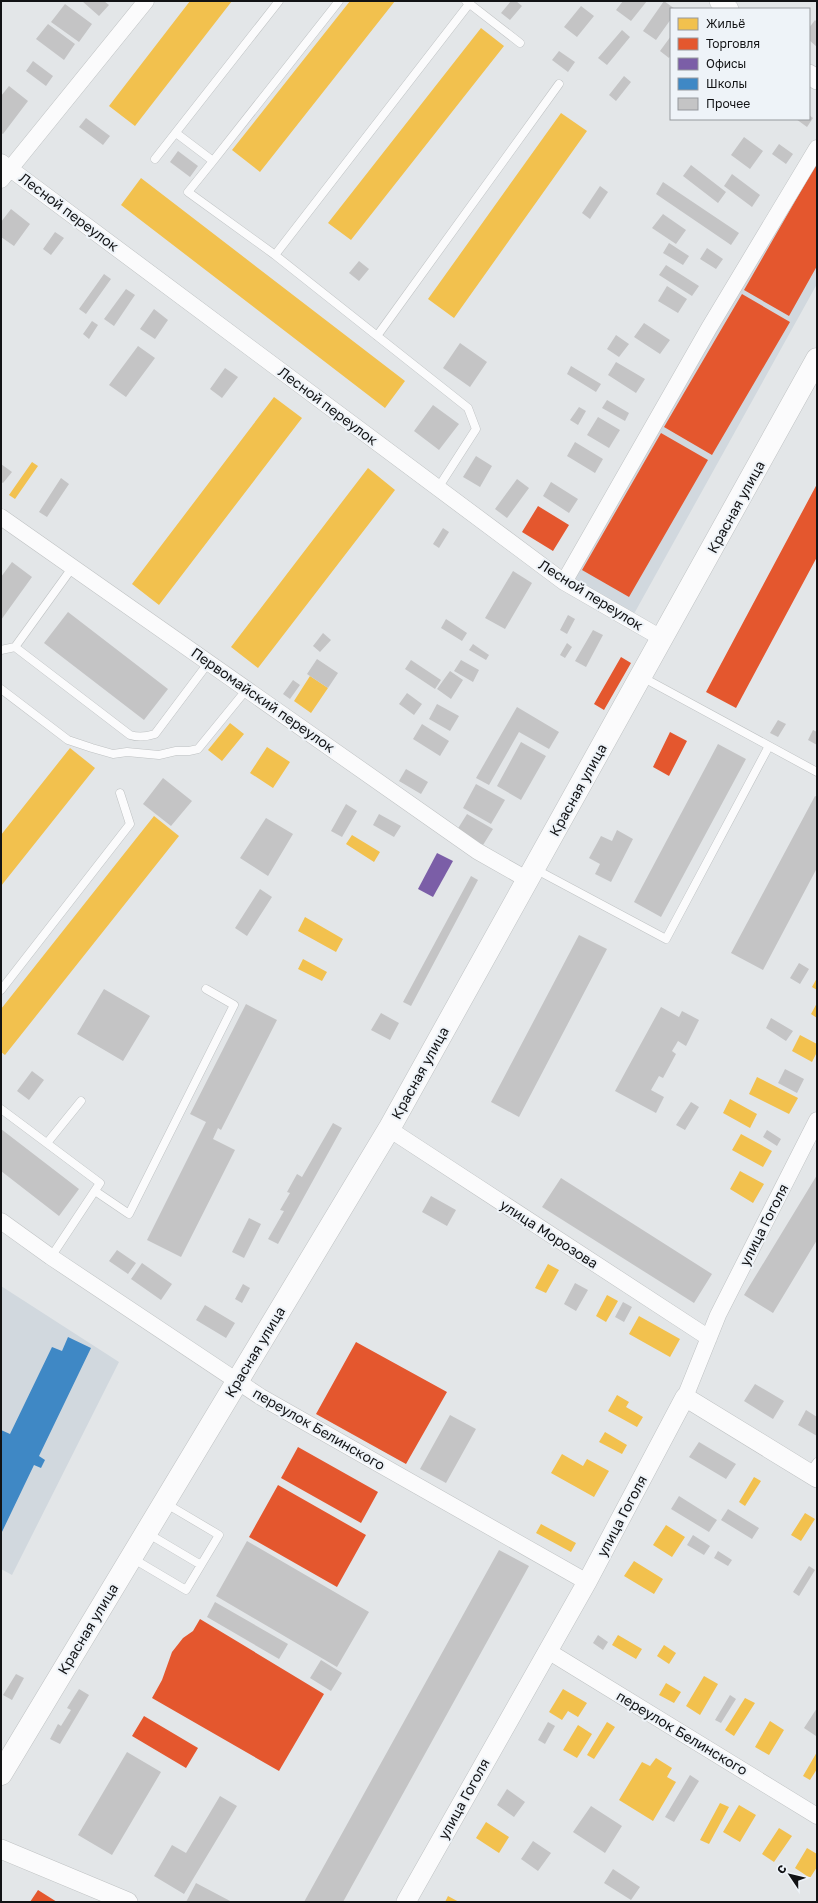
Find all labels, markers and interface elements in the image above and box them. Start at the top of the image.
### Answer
legend [670,8,810,120]
text: Жильё [706,16,745,31]
text: Торговля [706,36,760,51]
text: Офисы [706,56,746,71]
text: Школы [706,76,747,91]
text: Прочее [706,96,750,111]
street label: Лесной переулок [16,169,122,254]
street label: Лесной переулок [275,363,381,448]
street label: Красная улица [703,458,768,556]
street label: Лесной переулок [536,556,647,634]
street label: Первомайский переулок [188,643,338,756]
street label: Красная улица [545,741,610,839]
street label: Красная улица [387,1024,452,1122]
street label: улица Гоголя [736,1181,792,1269]
street label: улица Морозова [497,1196,602,1272]
street label: Красная улица [221,1303,288,1400]
street label: переулок Белинского [250,1384,388,1473]
street label: улица Гоголя [593,1472,650,1559]
street label: Красная улица [54,1580,121,1677]
street label: переулок Белинского [614,1687,751,1778]
street label: улица Гоголя [434,1755,493,1842]
north arrow [770,1855,810,1895]
text: С [774,1862,789,1876]

